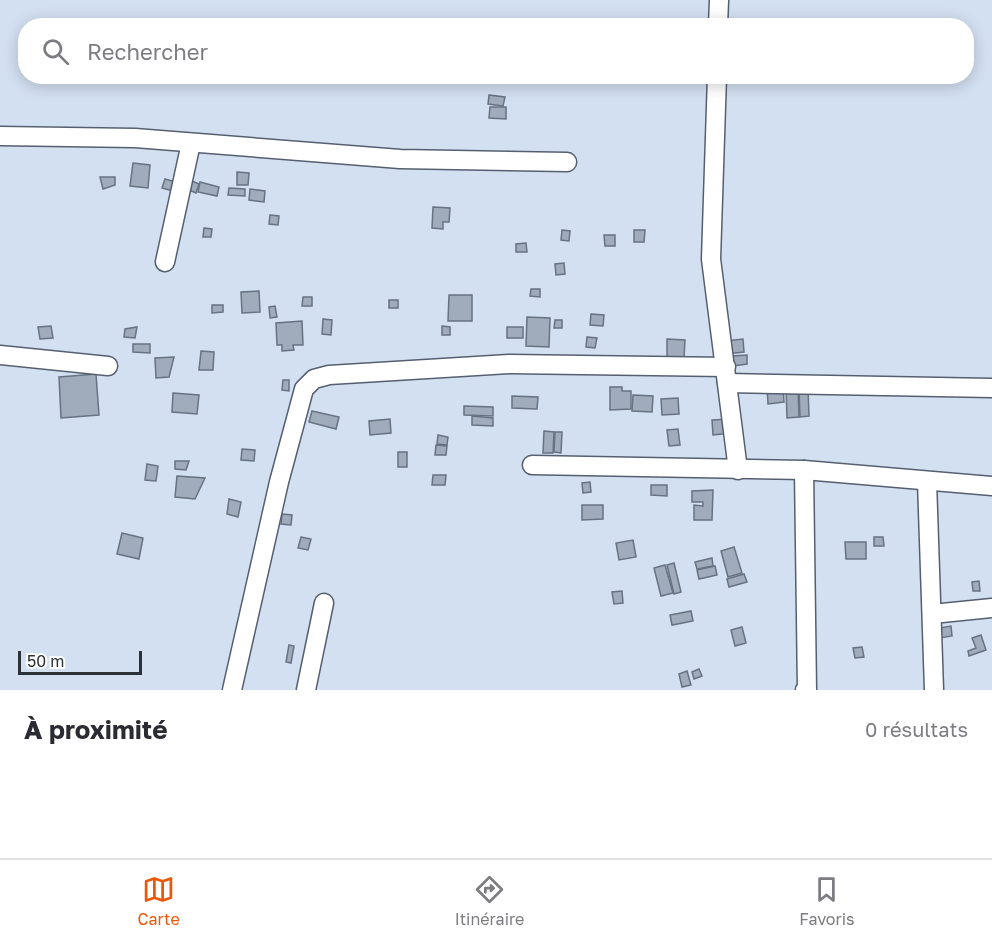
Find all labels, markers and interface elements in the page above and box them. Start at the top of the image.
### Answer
search box [18,18,974,84]
icon: search [39,35,72,68]
text: Rechercher [87,38,208,65]
scale bar [18,648,142,676]
text: 50 m [27,651,64,671]
text: À proximité [24,714,168,745]
text: 0 résultats [865,717,968,741]
tab: Carte [138,873,180,929]
tab: Itinéraire [455,873,524,929]
tab: Favoris [799,873,854,929]

